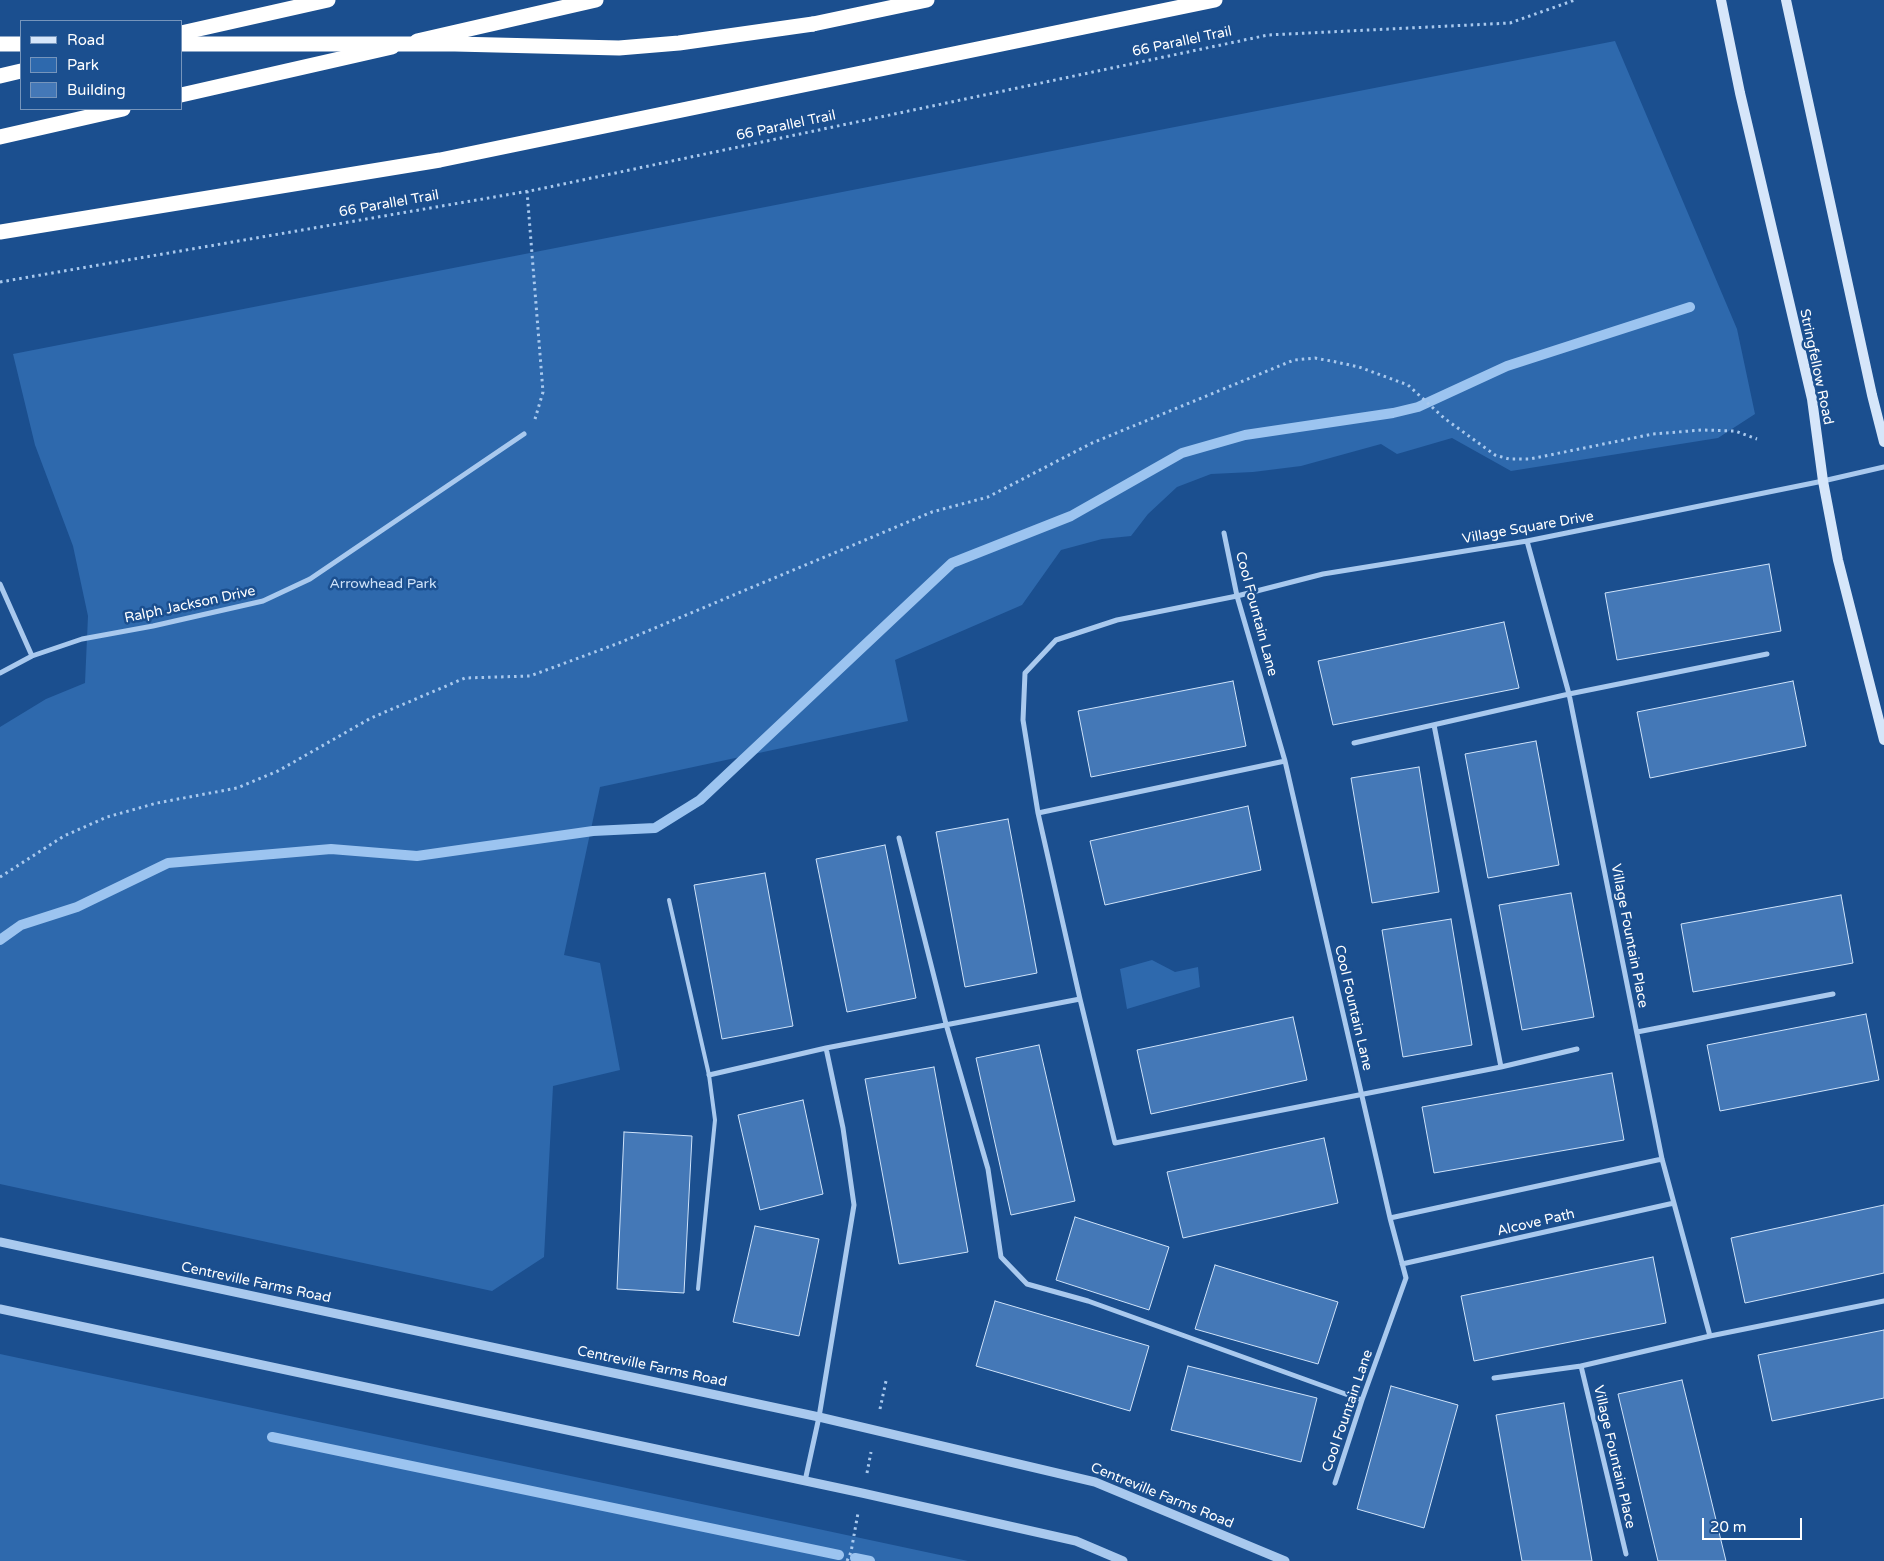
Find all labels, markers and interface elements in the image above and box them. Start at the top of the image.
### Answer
legend [20,20,182,110]
street label: 66 Parallel Trail [1131,23,1233,61]
text: Road [67,31,105,49]
text: Park [67,56,99,74]
text: Building [67,81,126,99]
street label: 66 Parallel Trail [735,107,837,145]
street label: 66 Parallel Trail [338,187,440,221]
street label: Stringfellow Road [1796,308,1836,426]
street label: Village Square Drive [1461,508,1595,548]
street label: Cool Fountain Lane [1231,550,1281,678]
park label: Arrowhead Park [329,576,437,592]
street label: Ralph Jackson Drive [123,583,257,627]
street label: Village Fountain Place [1607,862,1651,1010]
street label: Cool Fountain Lane [1330,944,1376,1072]
street label: Alcove Path [1496,1206,1576,1240]
street label: Centreville Farms Road [180,1259,332,1307]
street label: Centreville Farms Road [576,1343,728,1391]
street label: Cool Fountain Lane [1319,1348,1377,1474]
street label: Village Fountain Place [1589,1384,1639,1530]
street label: Centreville Farms Road [1088,1460,1236,1532]
scale bar [1704,1508,1804,1540]
text: 20 m [1710,1518,1747,1536]

